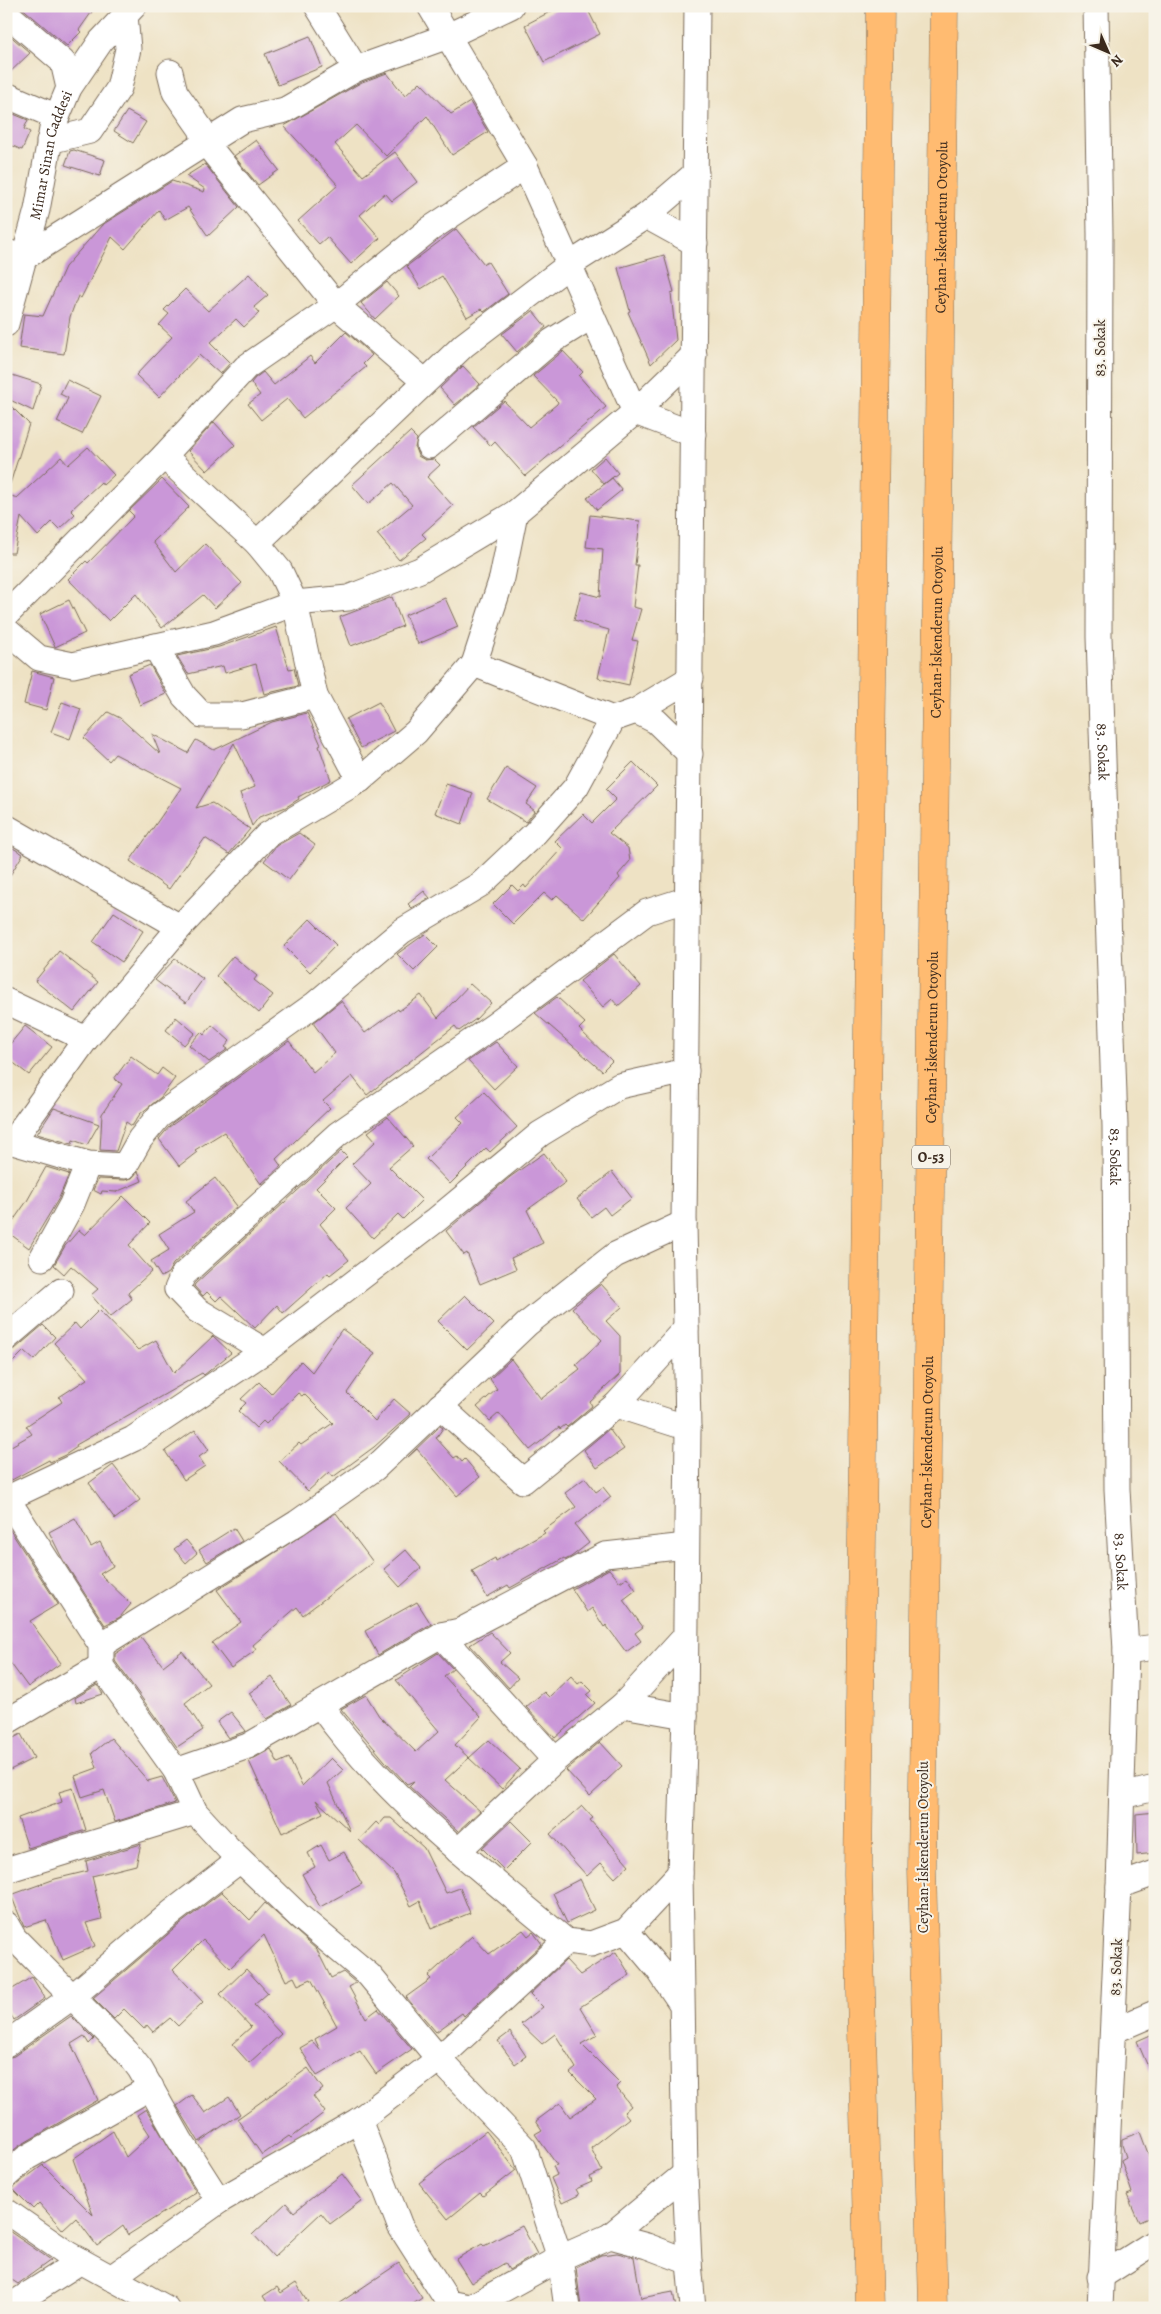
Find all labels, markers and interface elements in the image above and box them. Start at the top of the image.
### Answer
north arrow [1084,28,1134,78]
text: N [1107,51,1127,71]
street label: Mimar Sinan Caddesi [25,87,77,222]
street label: Ceyhan-İskenderun Otoyolu [930,140,952,314]
street label: 83. Sokak [1090,319,1110,377]
street label: Ceyhan-İskenderun Otoyolu [926,545,948,719]
street label: 83. Sokak [1092,723,1114,782]
street label: Ceyhan-İskenderun Otoyolu [921,950,943,1124]
street label: 83. Sokak [1105,1128,1125,1186]
road number: O-53 [912,1146,950,1168]
street label: Ceyhan-İskenderun Otoyolu [916,1355,938,1529]
street label: 83. Sokak [1109,1532,1133,1591]
street label: Ceyhan-İskenderun Otoyolu [913,1760,933,1933]
street label: 83. Sokak [1105,1937,1127,1996]

